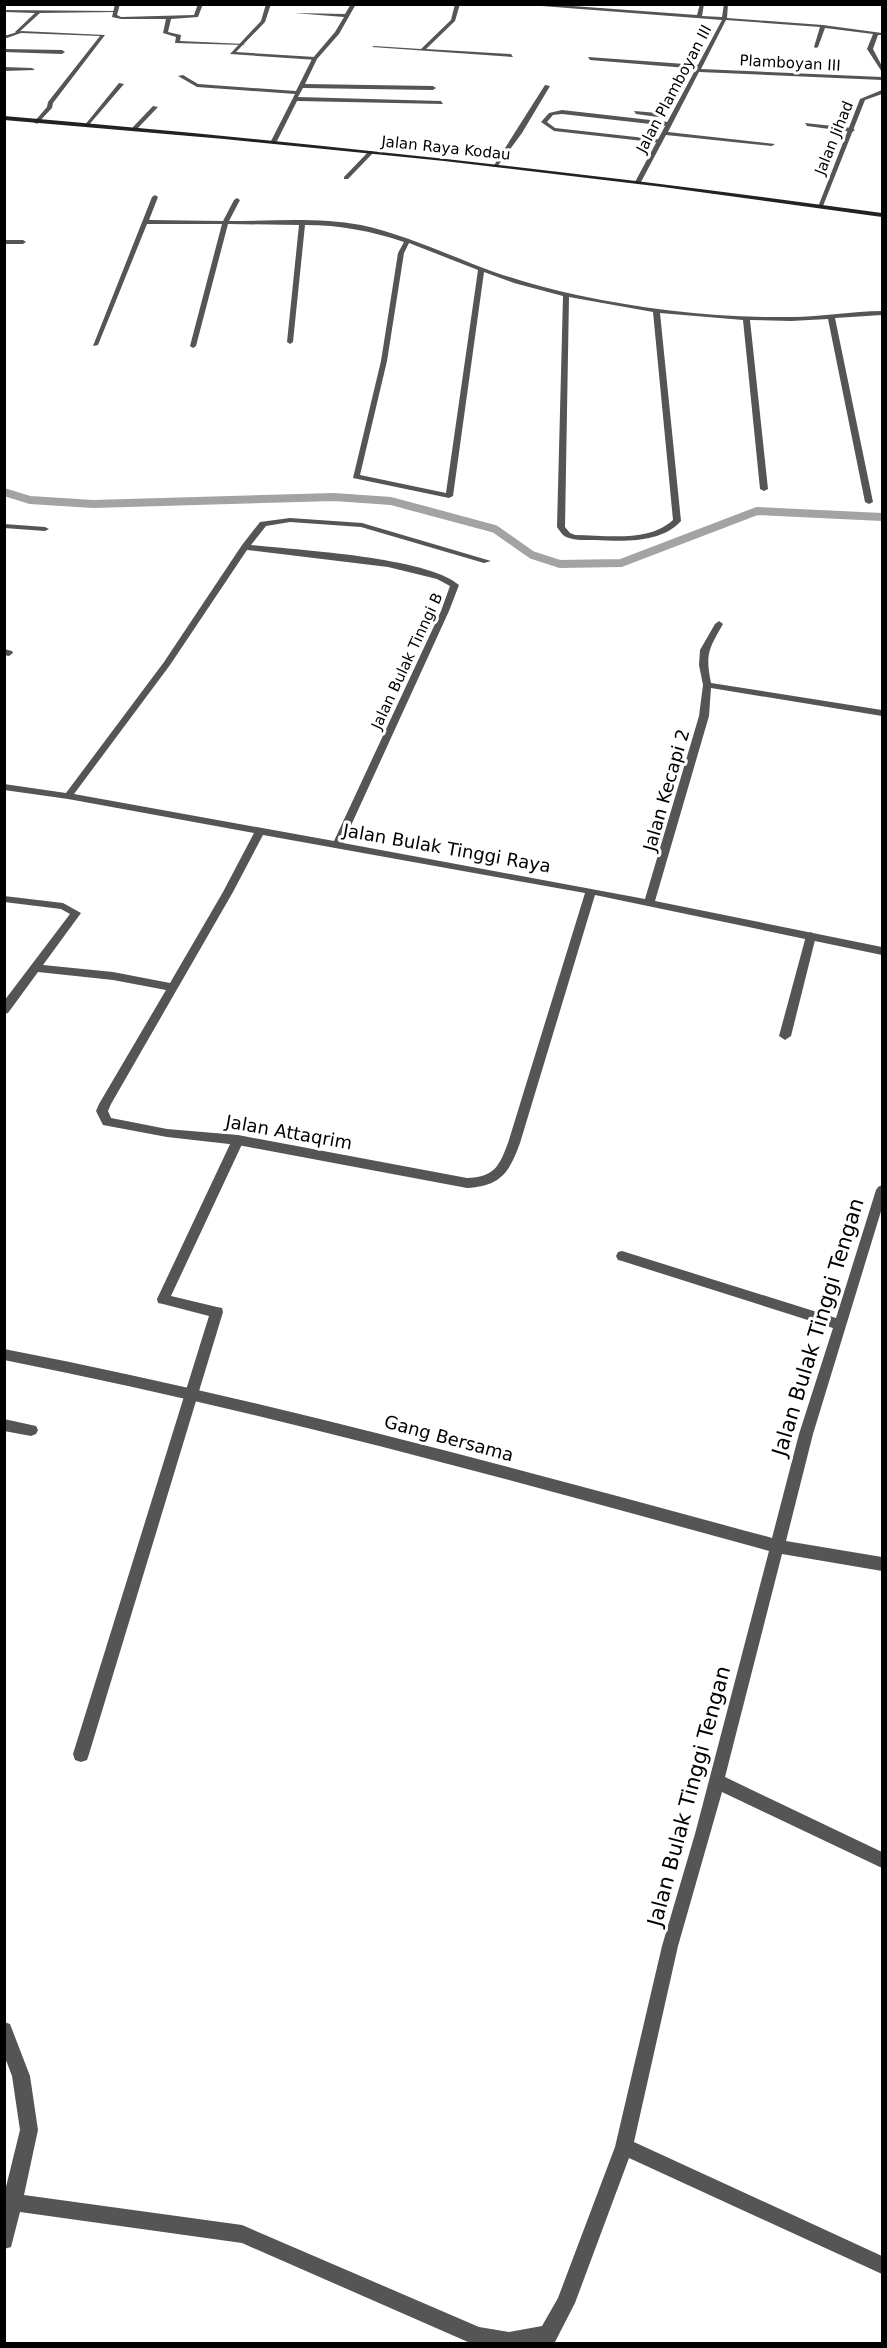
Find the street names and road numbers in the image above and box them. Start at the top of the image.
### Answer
street label: Jalan Plamboyan III [632,22,715,157]
street label: Plamboyan III [739,51,841,75]
street label: Jalan Jihad [811,98,857,178]
street label: Jalan Raya Kodau [379,132,512,164]
street label: Jalan Bulak Tinngi B [367,590,447,733]
street label: Jalan Kecapi 2 [638,727,693,854]
street label: Jalan Bulak Tinggi Raya [340,819,553,877]
street label: Jalan Attaqrim [223,1110,354,1153]
street label: Jalan Bulak Tinggi Tengan [767,1195,869,1461]
street label: Gang Bersama [382,1411,516,1465]
street label: Jalan Bulak Tinggi Tengan [642,1663,735,1931]

